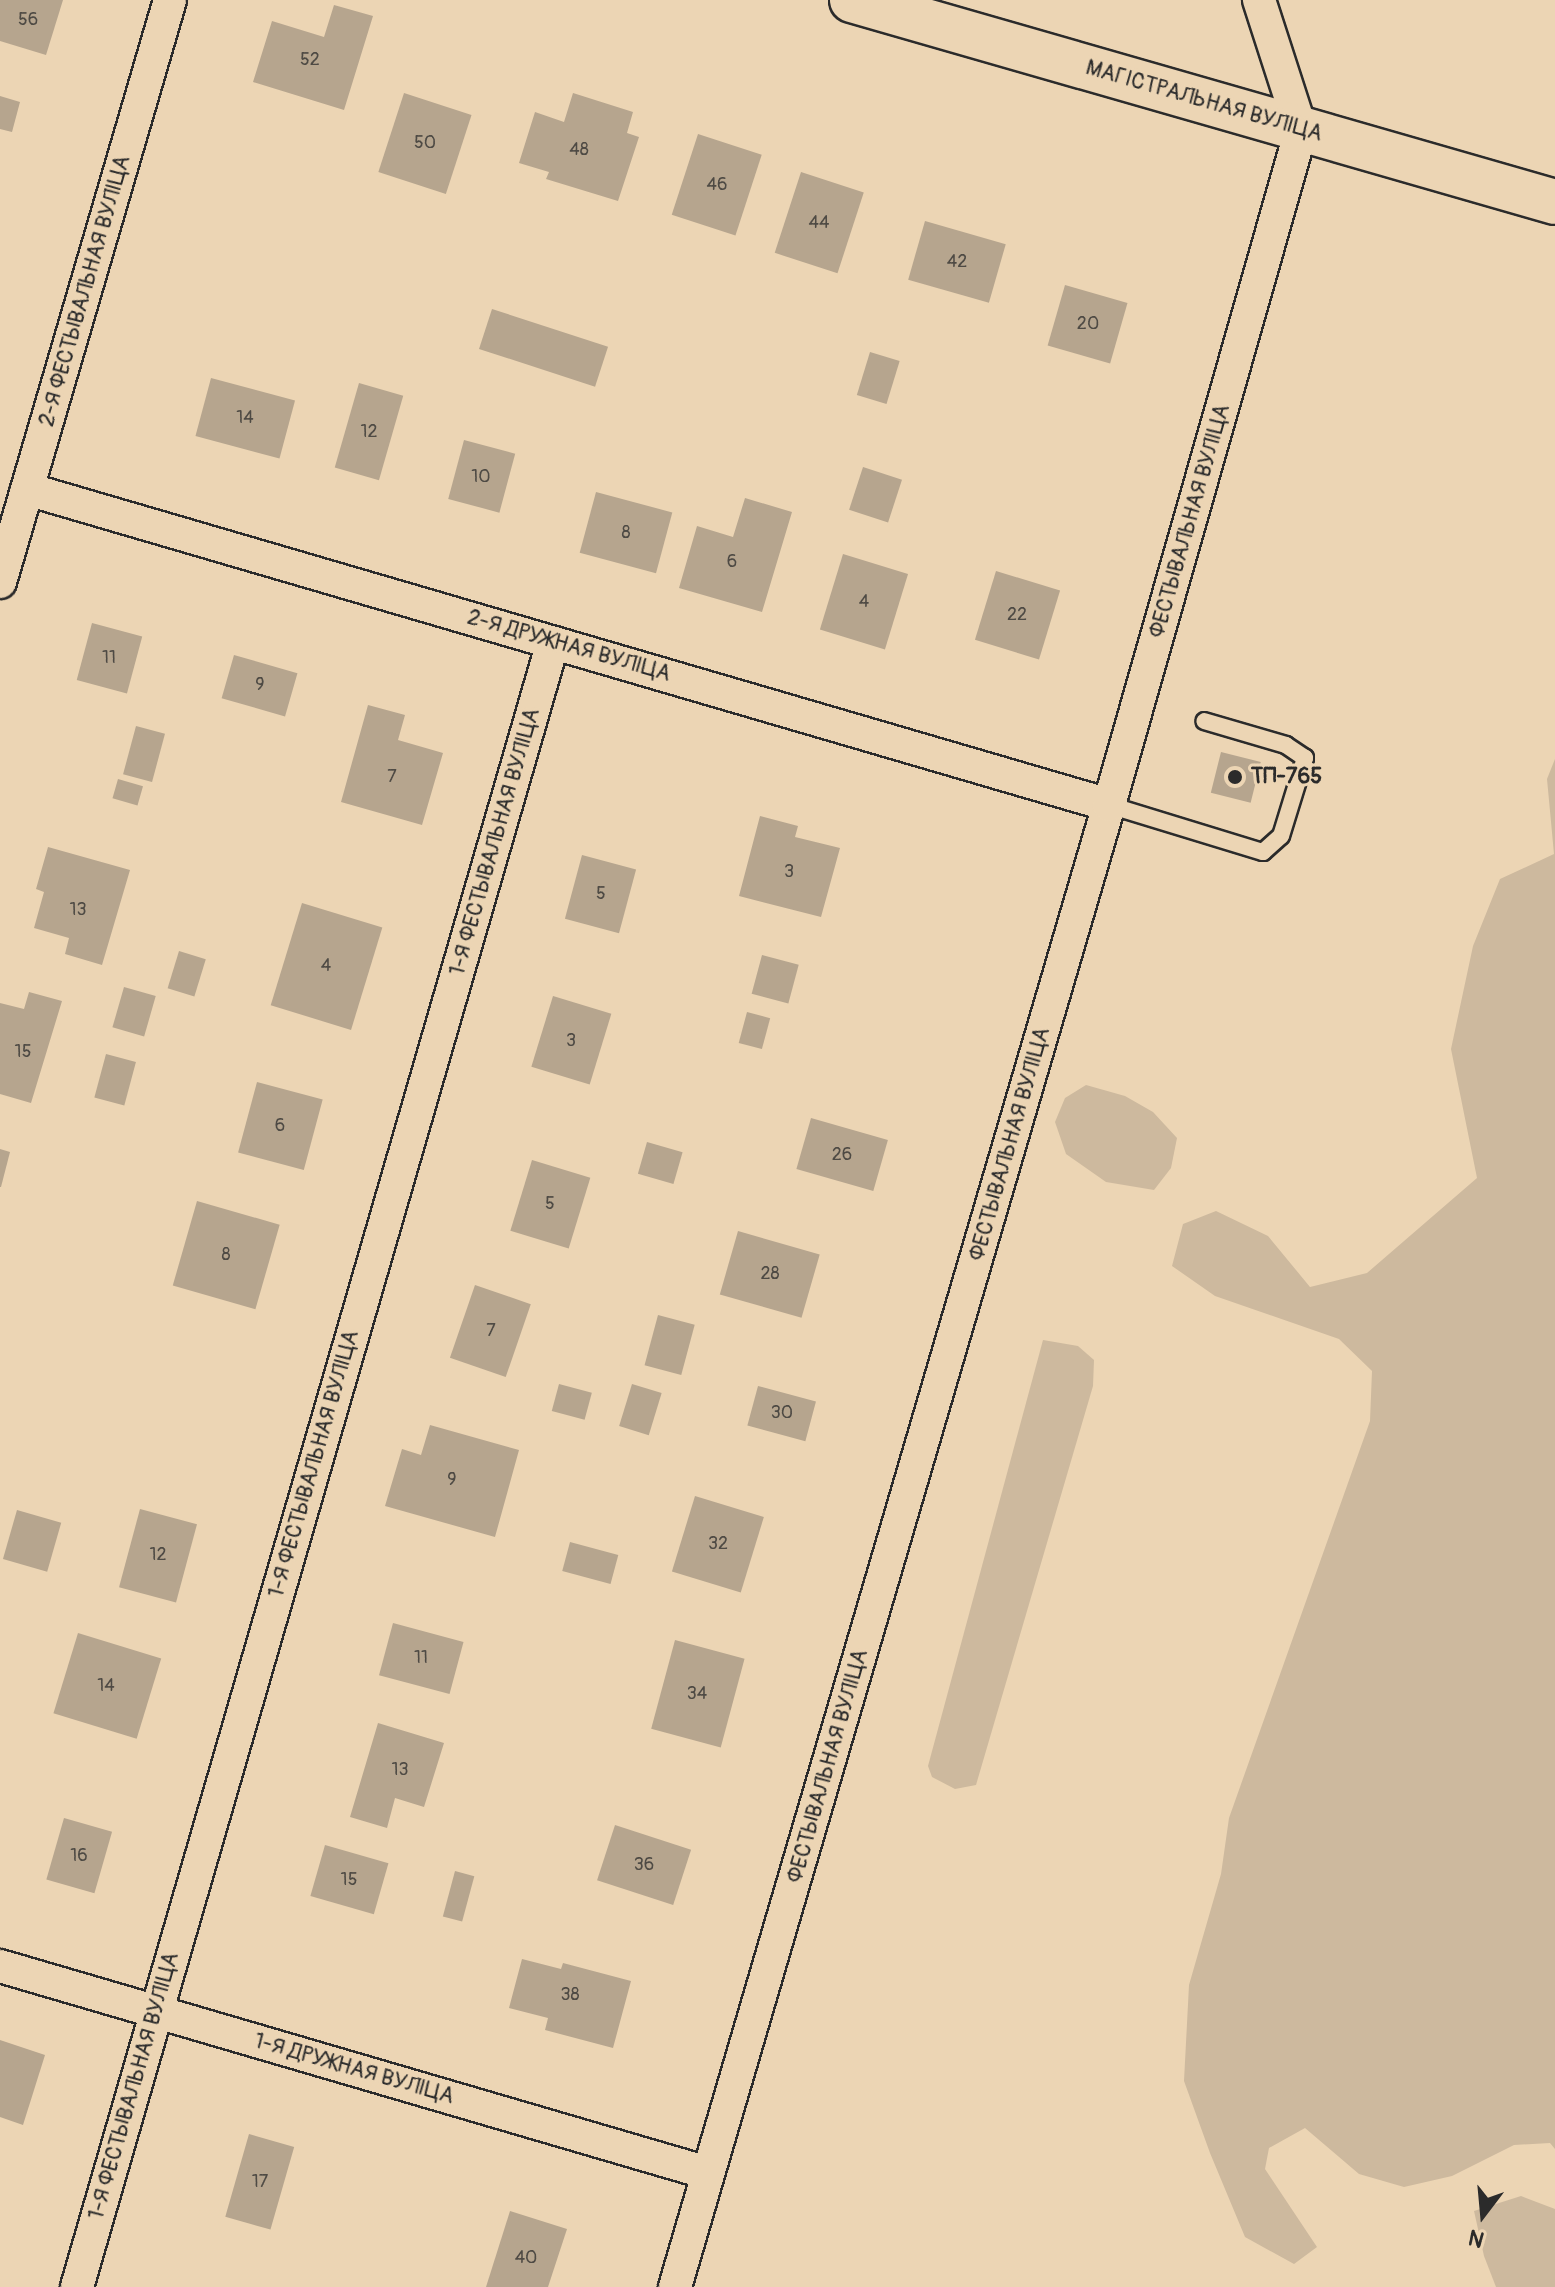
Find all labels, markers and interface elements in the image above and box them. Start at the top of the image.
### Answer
house number: 56 [18,9,38,31]
house number: 52 [300,49,320,71]
street label: МАГІСТРАЛЬНАЯ ВУЛІЦА [1083,55,1325,147]
house number: 50 [414,132,436,154]
house number: 48 [569,139,589,161]
street label: 2-Я ФЕСТЫВАЛЬНАЯ ВУЛІЦА [34,152,136,430]
house number: 46 [707,174,727,196]
house number: 44 [809,212,829,234]
house number: 42 [947,251,967,273]
house number: 20 [1077,313,1099,335]
street label: ФЕСТЫВАЛЬНАЯ ВУЛІЦА [1144,401,1236,641]
house number: 14 [236,407,254,429]
house number: 12 [360,421,378,443]
house number: 10 [471,466,491,488]
house number: 8 [621,522,631,544]
house number: 6 [727,551,737,573]
house number: 4 [859,591,869,613]
street label: 2-Я ДРУЖНАЯ ВУЛІЦА [464,604,674,688]
house number: 22 [1007,604,1027,626]
house number: 11 [102,647,116,669]
house number: 9 [255,674,265,696]
street label: 1-Я ФЕСТЫВАЛЬНАЯ ВУЛІЦА [444,705,546,979]
place label: ТП-765 [1251,764,1322,790]
house number: 7 [387,766,397,788]
marker: ТП-765 [1226,768,1244,786]
house number: 3 [784,861,794,883]
house number: 5 [596,883,606,905]
house number: 13 [69,899,87,921]
house number: 4 [321,955,331,977]
street label: ФЕСТЫВАЛЬНАЯ ВУЛІЦА [964,1024,1056,1264]
house number: 3 [566,1030,576,1052]
house number: 15 [15,1041,31,1063]
house number: 6 [275,1115,285,1137]
house number: 26 [832,1144,852,1166]
house number: 5 [545,1193,555,1215]
house number: 8 [221,1244,231,1266]
house number: 28 [760,1263,780,1285]
house number: 7 [486,1320,496,1342]
street label: 1-Я ФЕСТЫВАЛЬНАЯ ВУЛІЦА [263,1327,365,1601]
house number: 30 [771,1402,793,1424]
house number: 9 [447,1469,457,1491]
house number: 32 [708,1533,728,1555]
house number: 12 [149,1544,167,1566]
street label: ФЕСТЫВАЛЬНАЯ ВУЛІЦА [782,1646,874,1886]
house number: 11 [414,1647,428,1669]
house number: 14 [97,1675,115,1697]
house number: 34 [687,1683,707,1705]
house number: 13 [391,1759,409,1781]
house number: 16 [70,1845,88,1867]
house number: 36 [634,1854,654,1876]
house number: 15 [341,1869,357,1891]
street label: 1-Я ФЕСТЫВАЛЬНАЯ ВУЛІЦА [83,1949,185,2223]
house number: 38 [560,1984,580,2006]
street label: 1-Я ДРУЖНАЯ ВУЛІЦА [251,2028,457,2110]
house number: 17 [252,2171,268,2193]
north arrow [1443,2175,1523,2255]
text: N [1465,2223,1487,2254]
house number: 40 [515,2247,537,2269]

